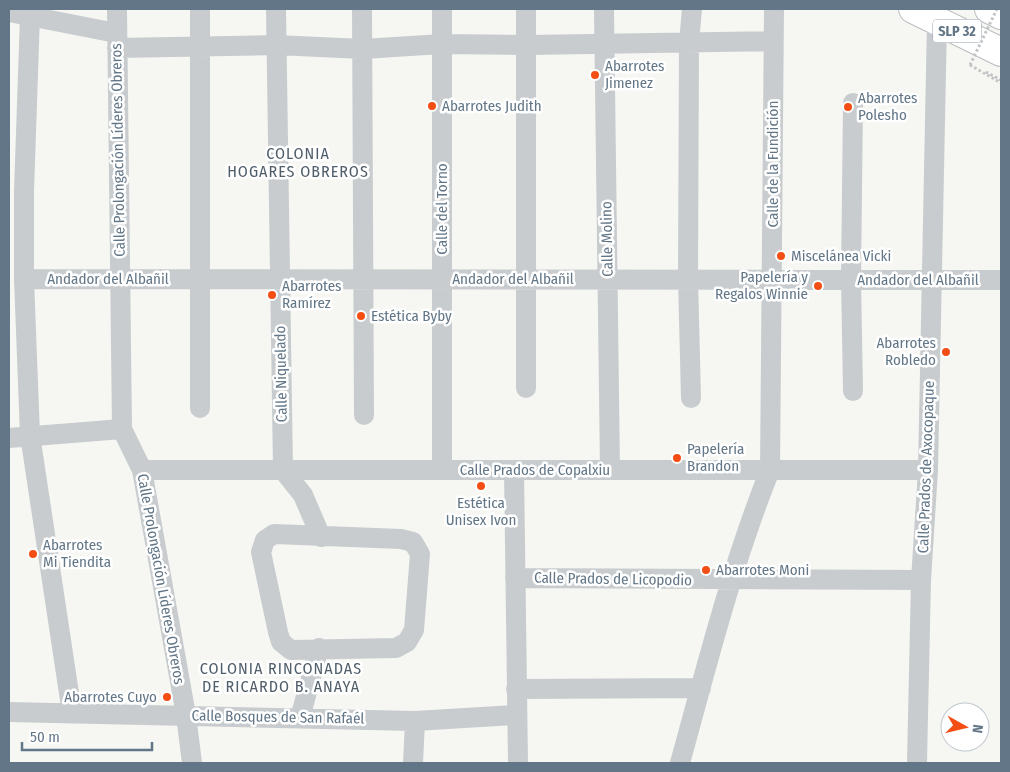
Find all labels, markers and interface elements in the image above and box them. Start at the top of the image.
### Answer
road number: SLP 32 [933,20,981,42]
street label: Calle Prolongación Líderes Obreros [107,43,129,257]
place label: Abarrotes Jimenez [605,57,665,92]
marker: Abarrotes Jimenez [589,69,601,81]
place label: Abarrotes Polesho [858,89,918,124]
place label: Abarrotes Judith [442,97,542,115]
marker: Abarrotes Judith [426,100,438,112]
street label: Calle de la Fundición [764,101,782,227]
marker: Abarrotes Polesho [842,101,854,113]
district label: COLONIA HOGARES OBREROS [227,144,369,181]
street label: Calle del Torno [433,163,451,255]
street label: Calle Molino [597,201,617,277]
place label: Miscelánea Vicki [791,247,891,265]
marker: Miscelánea Vicki [775,250,787,262]
place label: Papelería y Regalos Winnie [715,268,808,303]
street label: Andador del Albañil [47,270,169,288]
street label: Andador del Albañil [452,270,574,288]
street label: Andador del Albañil [857,271,979,289]
place label: Abarrotes Ramírez [282,277,342,312]
marker: Papelería y Regalos Winnie [812,280,824,292]
marker: Abarrotes Ramírez [266,289,278,301]
place label: Estética Byby [371,307,452,325]
marker: Estética Byby [355,310,367,322]
street label: Calle Niquelado [271,325,291,423]
place label: Abarrotes Robledo [876,334,936,369]
marker: Abarrotes Robledo [940,346,952,358]
street label: Calle Prados de Axocopaque [914,380,938,554]
place label: Papelería Brandon [687,440,744,475]
marker: Papelería Brandon [671,452,683,464]
street label: Calle Prados de Copalxiu [460,461,610,479]
street label: Calle Prolongación Líderes Obreros [134,472,188,686]
marker: Estética Unisex Ivon [475,480,487,492]
place label: Estética Unisex Ivon [446,494,516,529]
place label: Abarrotes Mi Tiendita [43,536,111,571]
marker: Abarrotes Mi Tiendita [27,548,39,560]
place label: Abarrotes Moni [716,561,809,579]
marker: Abarrotes Moni [700,564,712,576]
street label: Calle Prados de Licopodio [534,569,692,589]
district label: COLONIA RINCONADAS DE RICARDO B. ANAYA [200,659,362,696]
place label: Abarrotes Cuyo [64,688,157,706]
marker: Abarrotes Cuyo [161,691,173,703]
north arrow [940,702,990,752]
street label: Calle Bosques de San Rafaél [191,706,365,728]
scale bar [22,720,152,752]
text: N [968,723,986,734]
text: 50 m [30,728,60,746]

